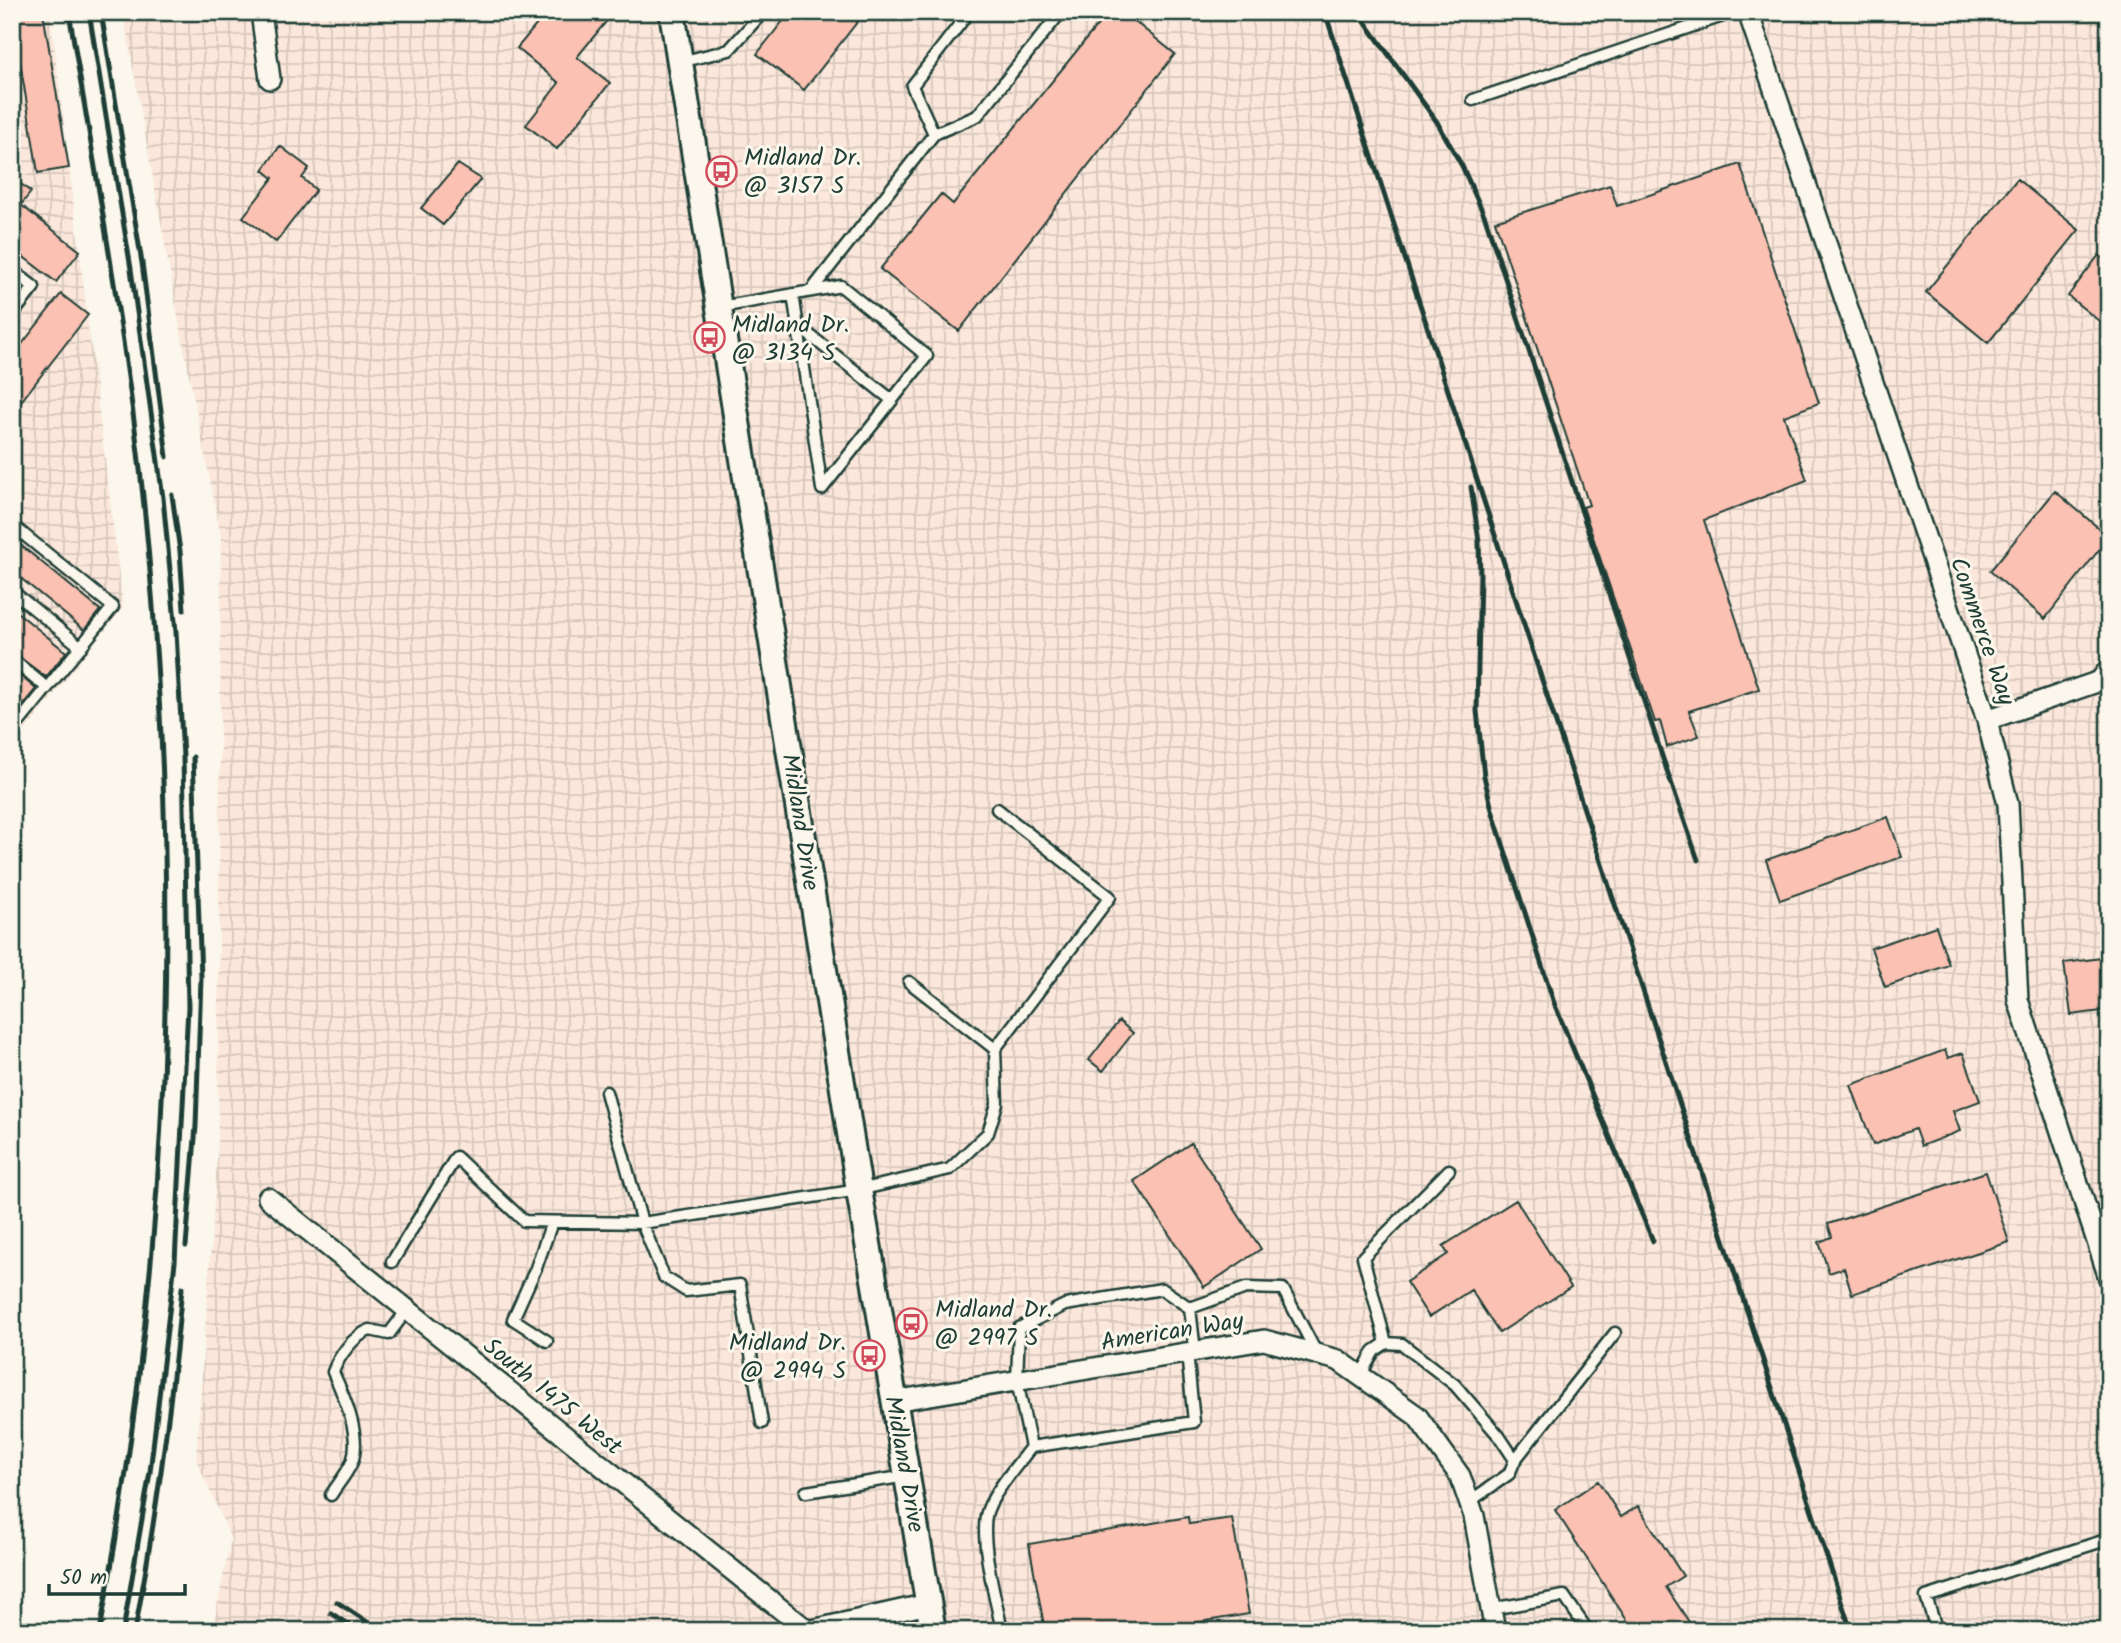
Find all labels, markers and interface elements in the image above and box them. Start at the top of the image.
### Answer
place label: Midland Dr. @ 3157 S [744,139,861,206]
bus stop icon: Midland Dr. @ 3157 S [704,154,738,188]
place label: Midland Dr. @ 3134 S [732,306,849,373]
bus stop icon: Midland Dr. @ 3134 S [692,321,726,355]
street label: Commerce Way [1938,552,2025,712]
street label: Midland Drive [769,751,830,894]
place label: Midland Dr. @ 2997 S [935,1291,1052,1358]
street label: American Way [1098,1302,1247,1363]
bus stop icon: Midland Dr. @ 2997 S [895,1306,929,1340]
place label: Midland Dr. @ 2994 S [729,1324,846,1391]
street label: South 1475 West [474,1328,631,1466]
bus stop icon: Midland Dr. @ 2994 S [852,1339,886,1373]
street label: Midland Drive [872,1393,935,1536]
scale bar [49,1552,186,1596]
text: 50 m [60,1562,107,1595]

